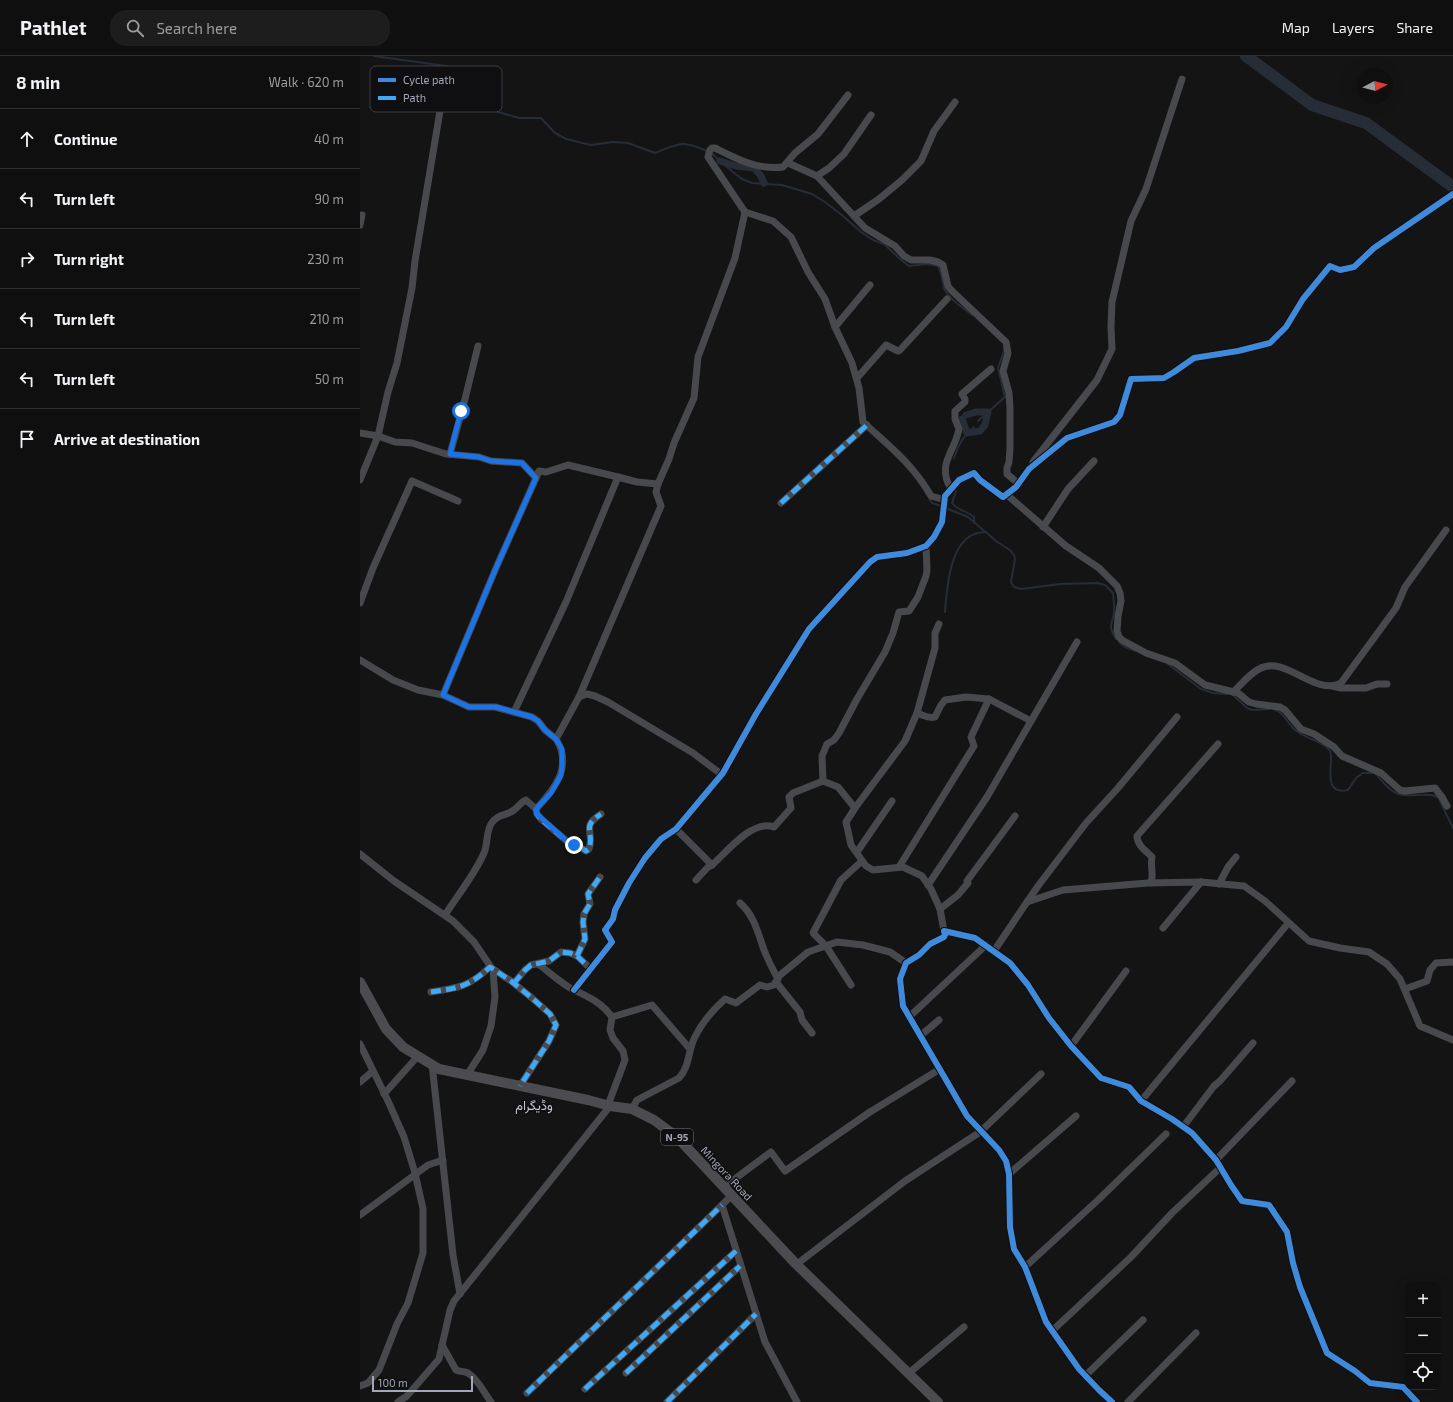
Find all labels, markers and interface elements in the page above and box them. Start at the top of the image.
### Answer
search box [110,10,390,46]
text: Pathlet [20,16,86,39]
icon: search [124,17,146,39]
text: Search here [156,19,237,37]
text: Map [1282,19,1310,36]
text: Layers [1332,19,1374,36]
text: Share [1396,19,1433,36]
legend [370,66,502,112]
north arrow [1357,68,1393,104]
text: 8 min [16,72,60,92]
text: Cycle path [403,73,455,86]
text: Walk · 620 m [269,74,344,90]
text: Path [403,91,426,104]
icon: ahead [16,128,38,150]
text: Continue [54,130,117,148]
text: 40 m [314,131,344,147]
icon: left [16,188,38,210]
text: Turn left [54,190,115,208]
text: 90 m [314,191,344,207]
icon: right [16,248,38,270]
text: Turn right [54,250,124,268]
text: 230 m [307,251,344,267]
icon: left [16,308,38,330]
text: Turn left [54,310,115,328]
text: 210 m [309,311,344,327]
icon: left [16,368,38,390]
text: Turn left [54,370,115,388]
text: 50 m [315,371,344,387]
route start [452,402,470,420]
icon: arrive [16,428,38,450]
text: Arrive at destination [54,430,200,448]
route end [565,836,583,854]
district label: وڈیگرام [515,1097,553,1114]
road number: N-95 [661,1129,693,1145]
street label: Mingora Road [699,1143,755,1203]
map controls [1405,1282,1441,1390]
button: + [1405,1282,1441,1318]
button: − [1405,1318,1441,1354]
button: locate [1405,1354,1441,1390]
scale bar [372,1374,473,1393]
text: 100 m [378,1376,408,1389]

